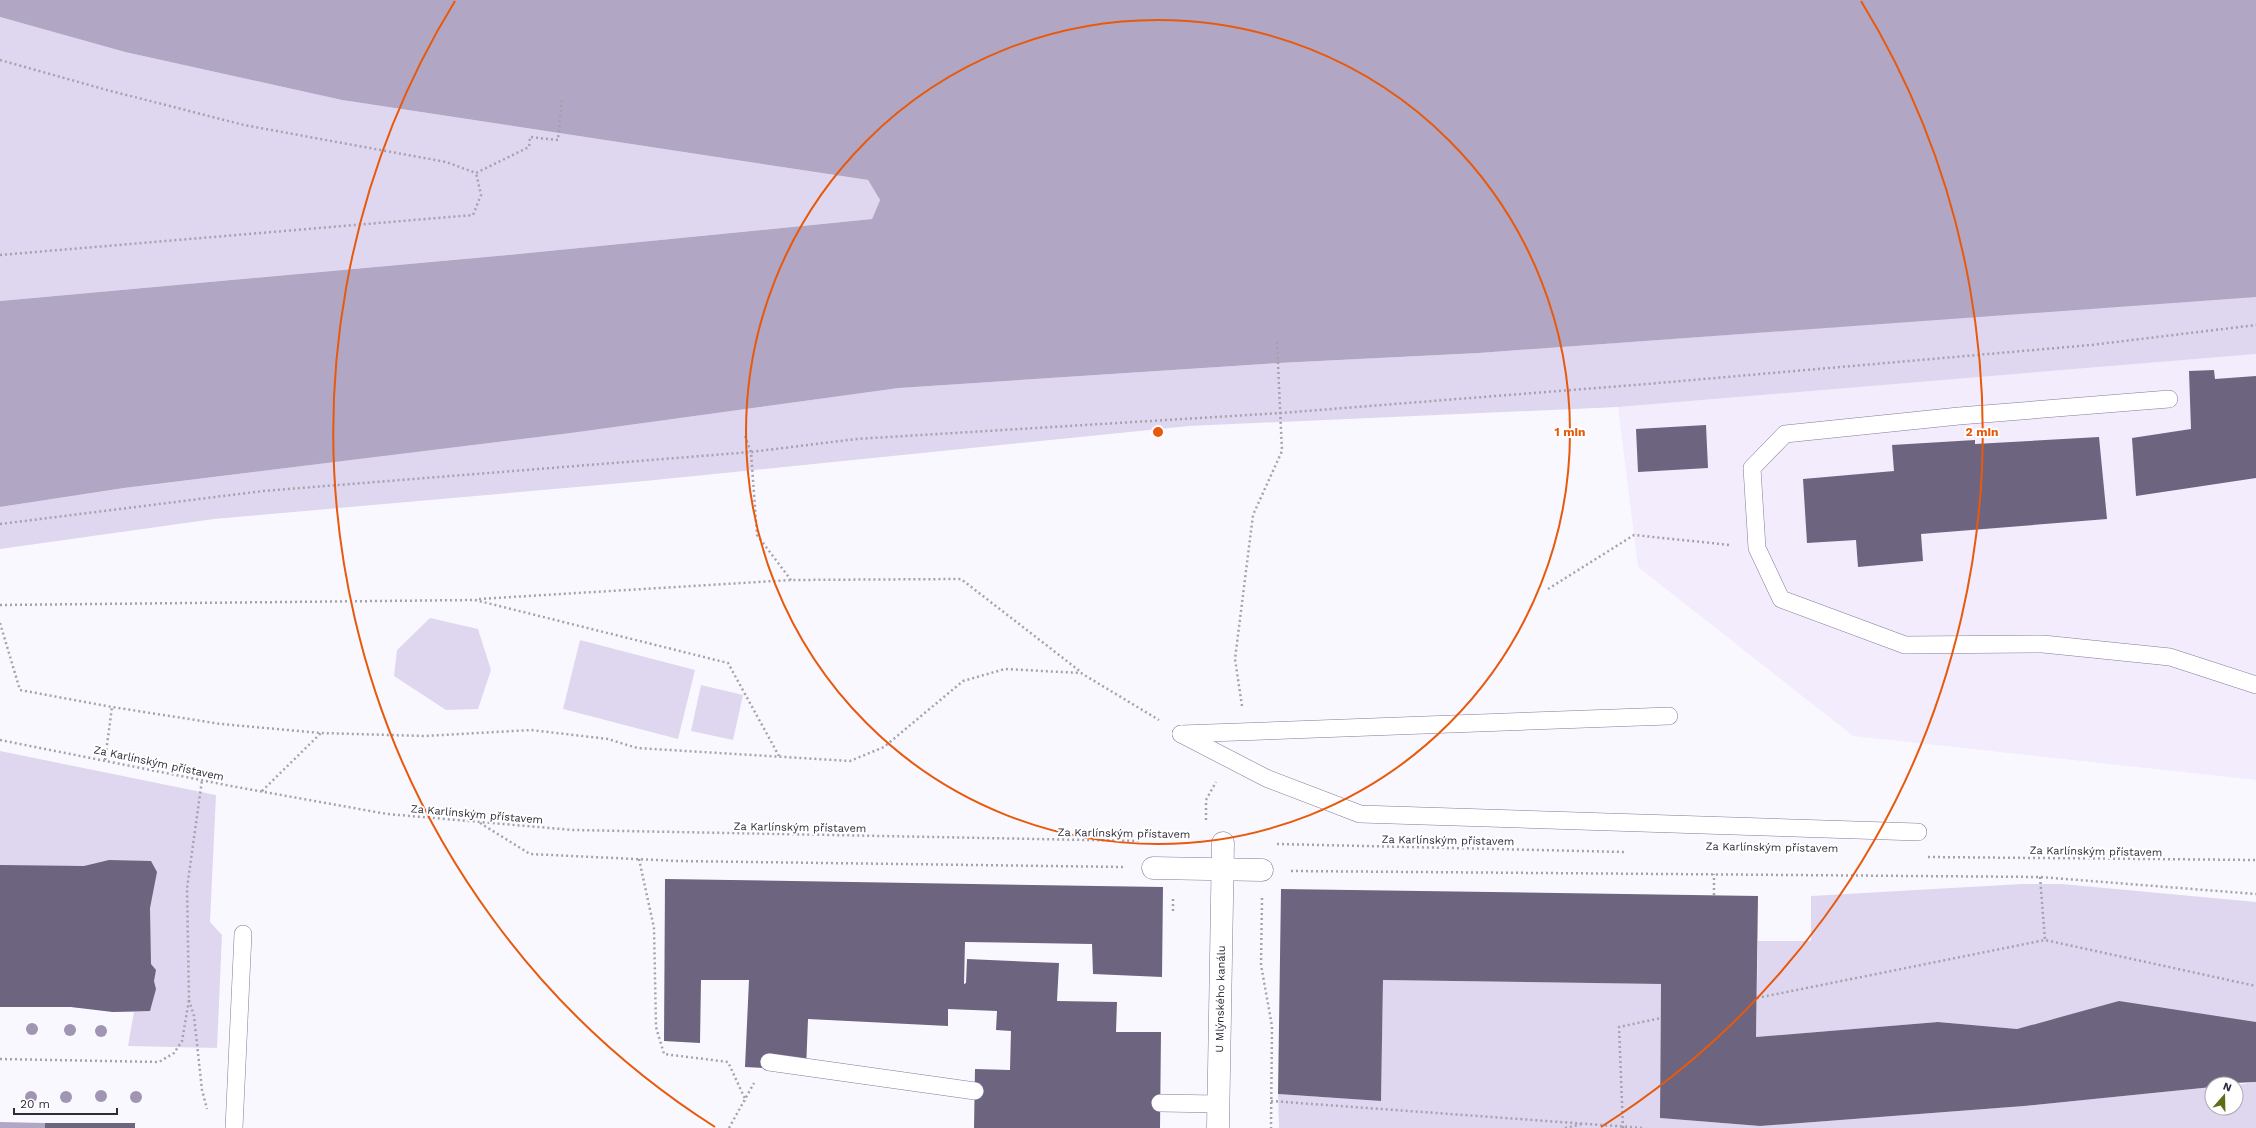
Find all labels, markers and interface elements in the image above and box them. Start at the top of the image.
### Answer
centre of rings [1151,425,1165,439]
text: 1 min [1555,425,1585,439]
text: 2 min [1966,425,1998,439]
street label: Za Karlínským přístavem [93,743,225,784]
street label: Za Karlínským přístavem [410,802,544,827]
street label: Za Karlínským přístavem [733,820,866,835]
street label: Za Karlínským přístavem [1057,826,1190,841]
street label: Za Karlínským přístavem [1381,833,1514,848]
street label: Za Karlínským přístavem [1705,840,1838,855]
street label: Za Karlínským přístavem [2029,844,2162,859]
street label: U Mlýnského kanálu [1213,945,1228,1053]
north arrow [2204,1076,2244,1116]
text: N [2221,1080,2233,1095]
scale bar [14,1090,117,1116]
text: 20 m [20,1097,50,1111]

